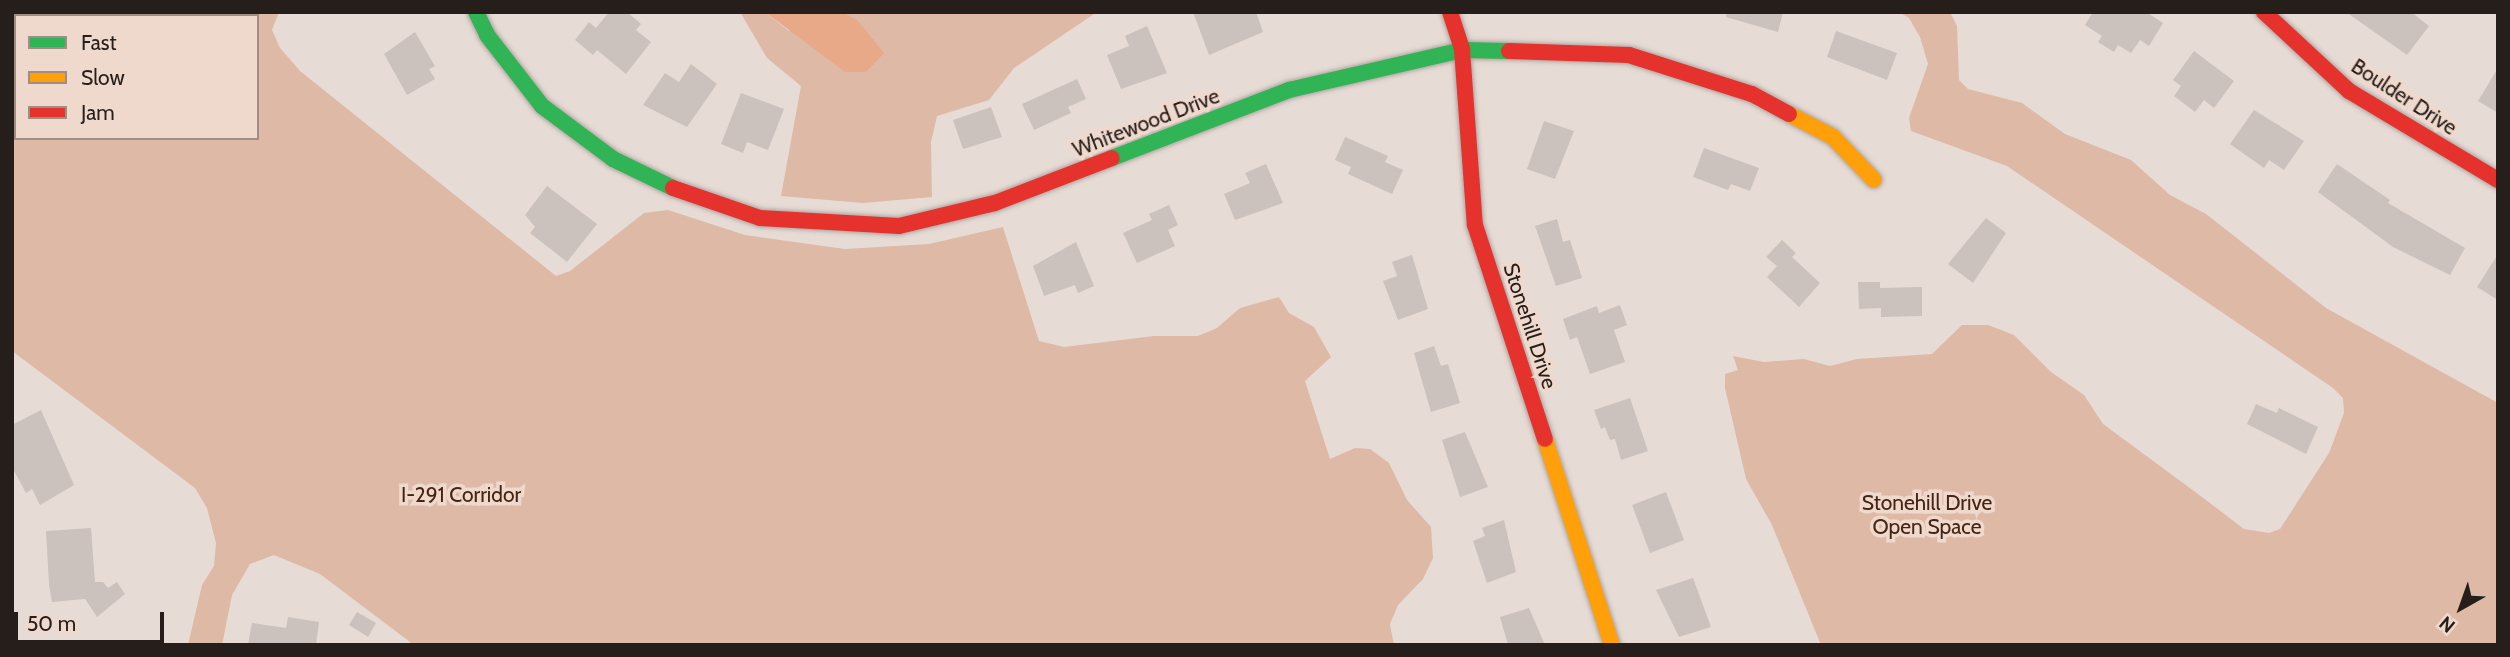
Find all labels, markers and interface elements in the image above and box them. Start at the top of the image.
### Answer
legend [14,14,259,140]
text: Fast [81,30,117,55]
street label: Boulder Drive [2346,54,2462,140]
text: Slow [81,65,125,90]
street label: Whitewood Drive [1069,83,1223,163]
text: Jam [81,100,115,125]
street label: Stonehill Drive [1498,260,1562,392]
park label: I-291 Corridor [401,482,521,508]
park label: Stonehill Drive Open Space [1862,490,1992,540]
north arrow [2426,573,2496,643]
scale bar [18,598,168,642]
text: 50 m [27,611,76,636]
text: N [2435,611,2460,638]

